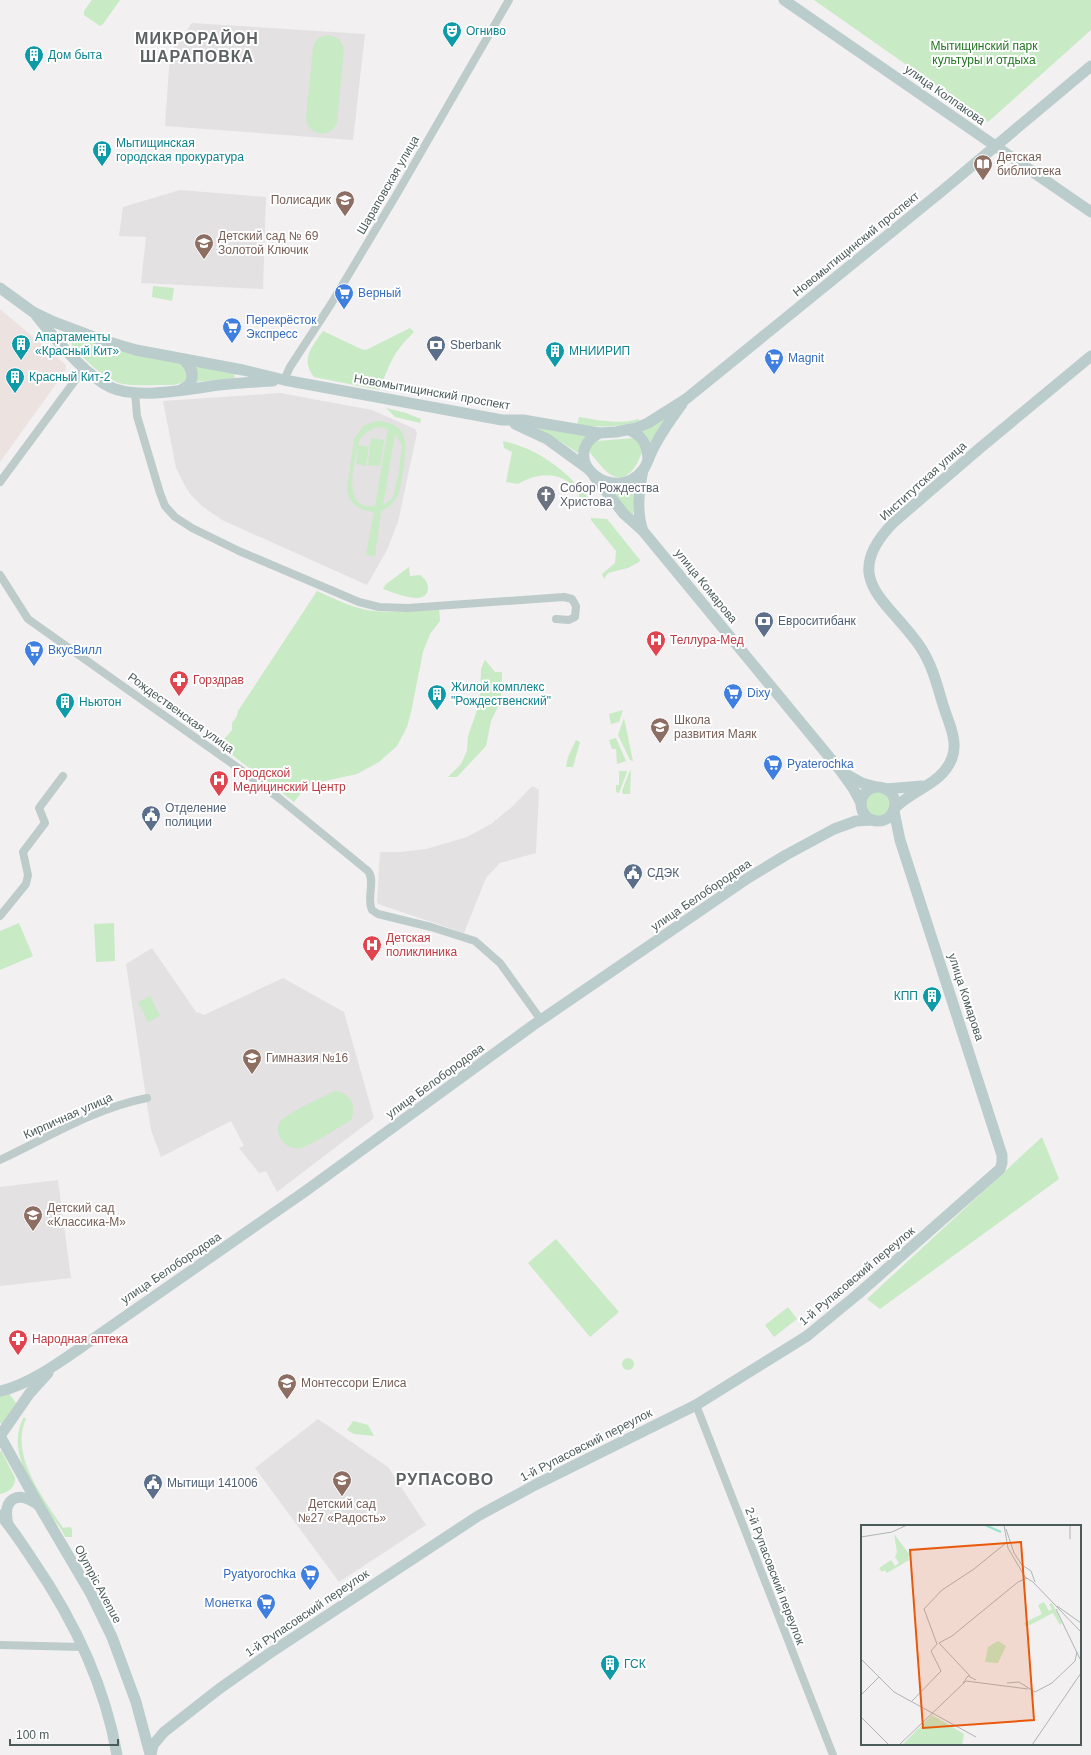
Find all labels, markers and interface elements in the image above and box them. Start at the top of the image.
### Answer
theatre icon: Огниво [441,20,463,48]
place label: Огниво [466,24,506,38]
district label: МИКРОРАЙОН ШАРАПОВКА [135,29,259,65]
park label: Мытищинский парк культуры и отдыха [930,39,1038,67]
building icon: Дом быта [23,44,45,72]
place label: Дом быта [48,48,102,62]
street label: улица Колпакова [902,62,988,128]
street label: Шараповская улица [354,133,422,237]
place label: Мытищинская городская прокуратура [116,136,244,164]
building icon: Мытищинская городская прокуратура [91,139,113,167]
place label: Детская библиотека [997,150,1062,178]
library icon: Детская библиотека [972,153,994,181]
street label: Новомытищинский проспект [790,188,922,299]
school or university icon: Полисадик [334,189,356,217]
place label: Полисадик [271,193,332,207]
place label: Детский сад № 69 Золотой Ключик [218,229,319,257]
school or university icon: Детский сад № 69 Золотой Ключик [193,232,215,260]
supermarket icon: Верный [333,282,355,310]
place label: Верный [358,286,401,300]
place label: Перекрёсток Экспресс [246,313,317,341]
supermarket icon: Перекрёсток Экспресс [221,316,243,344]
place label: Апартаменты «Красный Кит» [35,330,119,358]
building icon: Апартаменты «Красный Кит» [10,333,32,361]
bank icon: Sberbank [425,334,447,362]
place label: Sberbank [450,338,502,352]
building icon: МНИИРИП [544,340,566,368]
place label: МНИИРИП [569,344,630,358]
supermarket icon: Magnit [763,347,785,375]
place label: Magnit [788,351,825,365]
building icon: Красный Кит-2 [4,366,26,394]
place label: Красный Кит-2 [29,370,111,384]
street label: Новомытищинский проспект [353,371,512,413]
street label: Институтская улица [877,438,969,523]
place label: Собор Рождества Христова [560,481,659,509]
church icon: Собор Рождества Христова [535,484,557,512]
street label: улица Комарова [672,546,740,626]
bank icon: Евроситибанк [753,610,775,638]
place label: Евроситибанк [778,614,857,628]
hospital icon: Теллура-Мед [645,629,667,657]
place label: Теллура-Мед [670,633,744,647]
supermarket icon: ВкусВилл [23,639,45,667]
place label: ВкусВилл [48,643,102,657]
pharmacy icon: Горздрав [168,669,190,697]
street label: Рождественская улица [125,670,237,756]
place label: Горздрав [193,673,244,687]
place label: Жилой комплекс "Рождественский" [451,680,551,708]
supermarket icon: Dixy [722,682,744,710]
building icon: Жилой комплекс "Рождественский" [426,683,448,711]
place label: Dixy [747,686,770,700]
building icon: Ньютон [54,691,76,719]
place label: Ньютон [79,695,121,709]
place label: Школа развития Маяк [674,713,757,741]
school or university icon: Школа развития Маяк [649,716,671,744]
supermarket icon: Pyaterochka [762,753,784,781]
place label: Pyaterochka [787,757,854,771]
place label: Городской Медицинский Центр [233,766,346,794]
hospital icon: Городской Медицинский Центр [208,769,230,797]
place label: Отделение полиции [165,801,227,829]
public building icon: Отделение полиции [140,804,162,832]
street label: улица Белобородова [648,856,754,934]
public building icon: СДЭК [622,862,644,890]
place label: СДЭК [647,866,679,880]
place label: Детская поликлиника [386,931,458,959]
hospital icon: Детская поликлиника [361,934,383,962]
street label: улица Комарова [945,951,987,1043]
building icon: КПП [921,985,943,1013]
place label: КПП [894,989,918,1003]
street label: улица Белобородова [383,1041,487,1121]
school or university icon: Гимназия №16 [241,1047,263,1075]
place label: Гимназия №16 [266,1051,349,1065]
street label: Кирпичная улица [21,1090,115,1142]
place label: Детский сад «Классика-М» [47,1201,126,1229]
school or university icon: Детский сад «Классика-М» [22,1204,44,1232]
street label: 1-й Рупасовский переулок [797,1223,918,1328]
street label: улица Белобородова [118,1229,224,1307]
pharmacy icon: Народная аптека [7,1328,29,1356]
place label: Народная аптека [32,1332,128,1346]
school or university icon: Монтессори Елиса [276,1372,298,1400]
place label: Монтессори Елиса [301,1376,407,1390]
street label: 1-й Рупасовский переулок [518,1405,655,1484]
school or university icon: Детский сад №27 «Радость» [331,1469,353,1497]
district label: РУПАСОВО [396,1471,494,1488]
public building icon: Мытищи 141006 [142,1472,164,1500]
place label: Мытищи 141006 [167,1476,258,1490]
place label: Детский сад №27 «Радость» [298,1497,387,1525]
street label: 2-й Рупасовский переулок [742,1505,808,1647]
inset map [861,1525,1081,1745]
street label: Olympic Avenue [72,1543,125,1626]
supermarket icon: Pyatyorochka [299,1563,321,1591]
street label: 1-й Рупасовский переулок [243,1566,372,1660]
place label: Pyatyorochka [223,1567,296,1581]
supermarket icon: Монетка [255,1592,277,1620]
place label: Монетка [205,1596,252,1610]
building icon: ГСК [599,1653,621,1681]
place label: ГСК [624,1657,646,1671]
scale bar [10,1721,118,1747]
text: 100 m [16,1728,49,1742]

